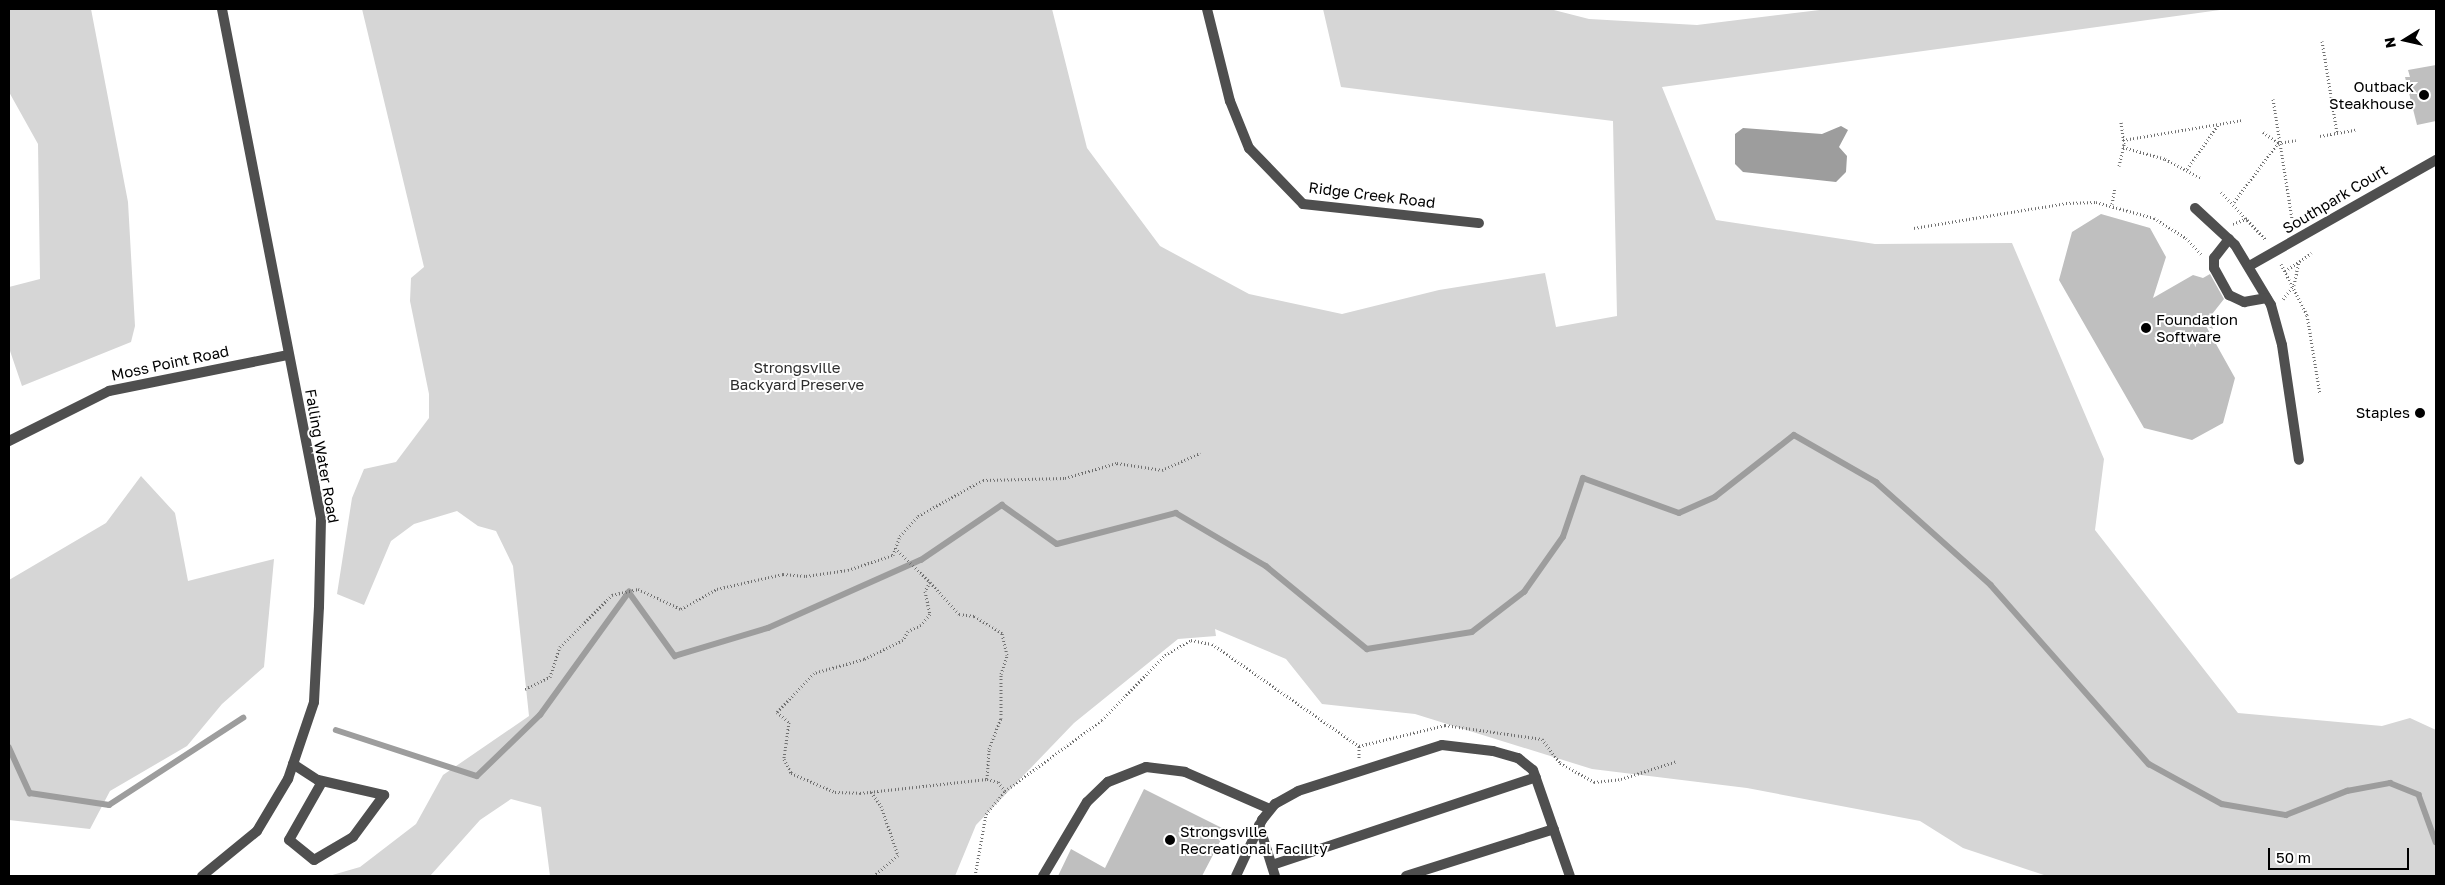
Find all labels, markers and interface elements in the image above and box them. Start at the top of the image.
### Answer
north arrow [2380,15,2430,65]
text: N [2380,36,2399,49]
place label: Outback Steakhouse [2329,77,2414,112]
marker: Outback Steakhouse [2418,89,2430,101]
street label: Southpark Court [2279,161,2391,237]
street label: Ridge Creek Road [1308,178,1436,212]
place label: Foundation Software [2156,310,2238,345]
marker: Foundation Software [2140,322,2152,334]
street label: Moss Point Road [110,342,230,384]
park label: Strongsville Backyard Preserve [730,358,864,393]
street label: Falling Water Road [301,387,343,525]
place label: Staples [2356,404,2410,422]
marker: Staples [2414,407,2426,419]
place label: Strongsville Recreational Facility [1180,822,1328,857]
marker: Strongsville Recreational Facility [1164,834,1176,846]
scale bar [2270,838,2411,870]
text: 50 m [2276,848,2311,866]

